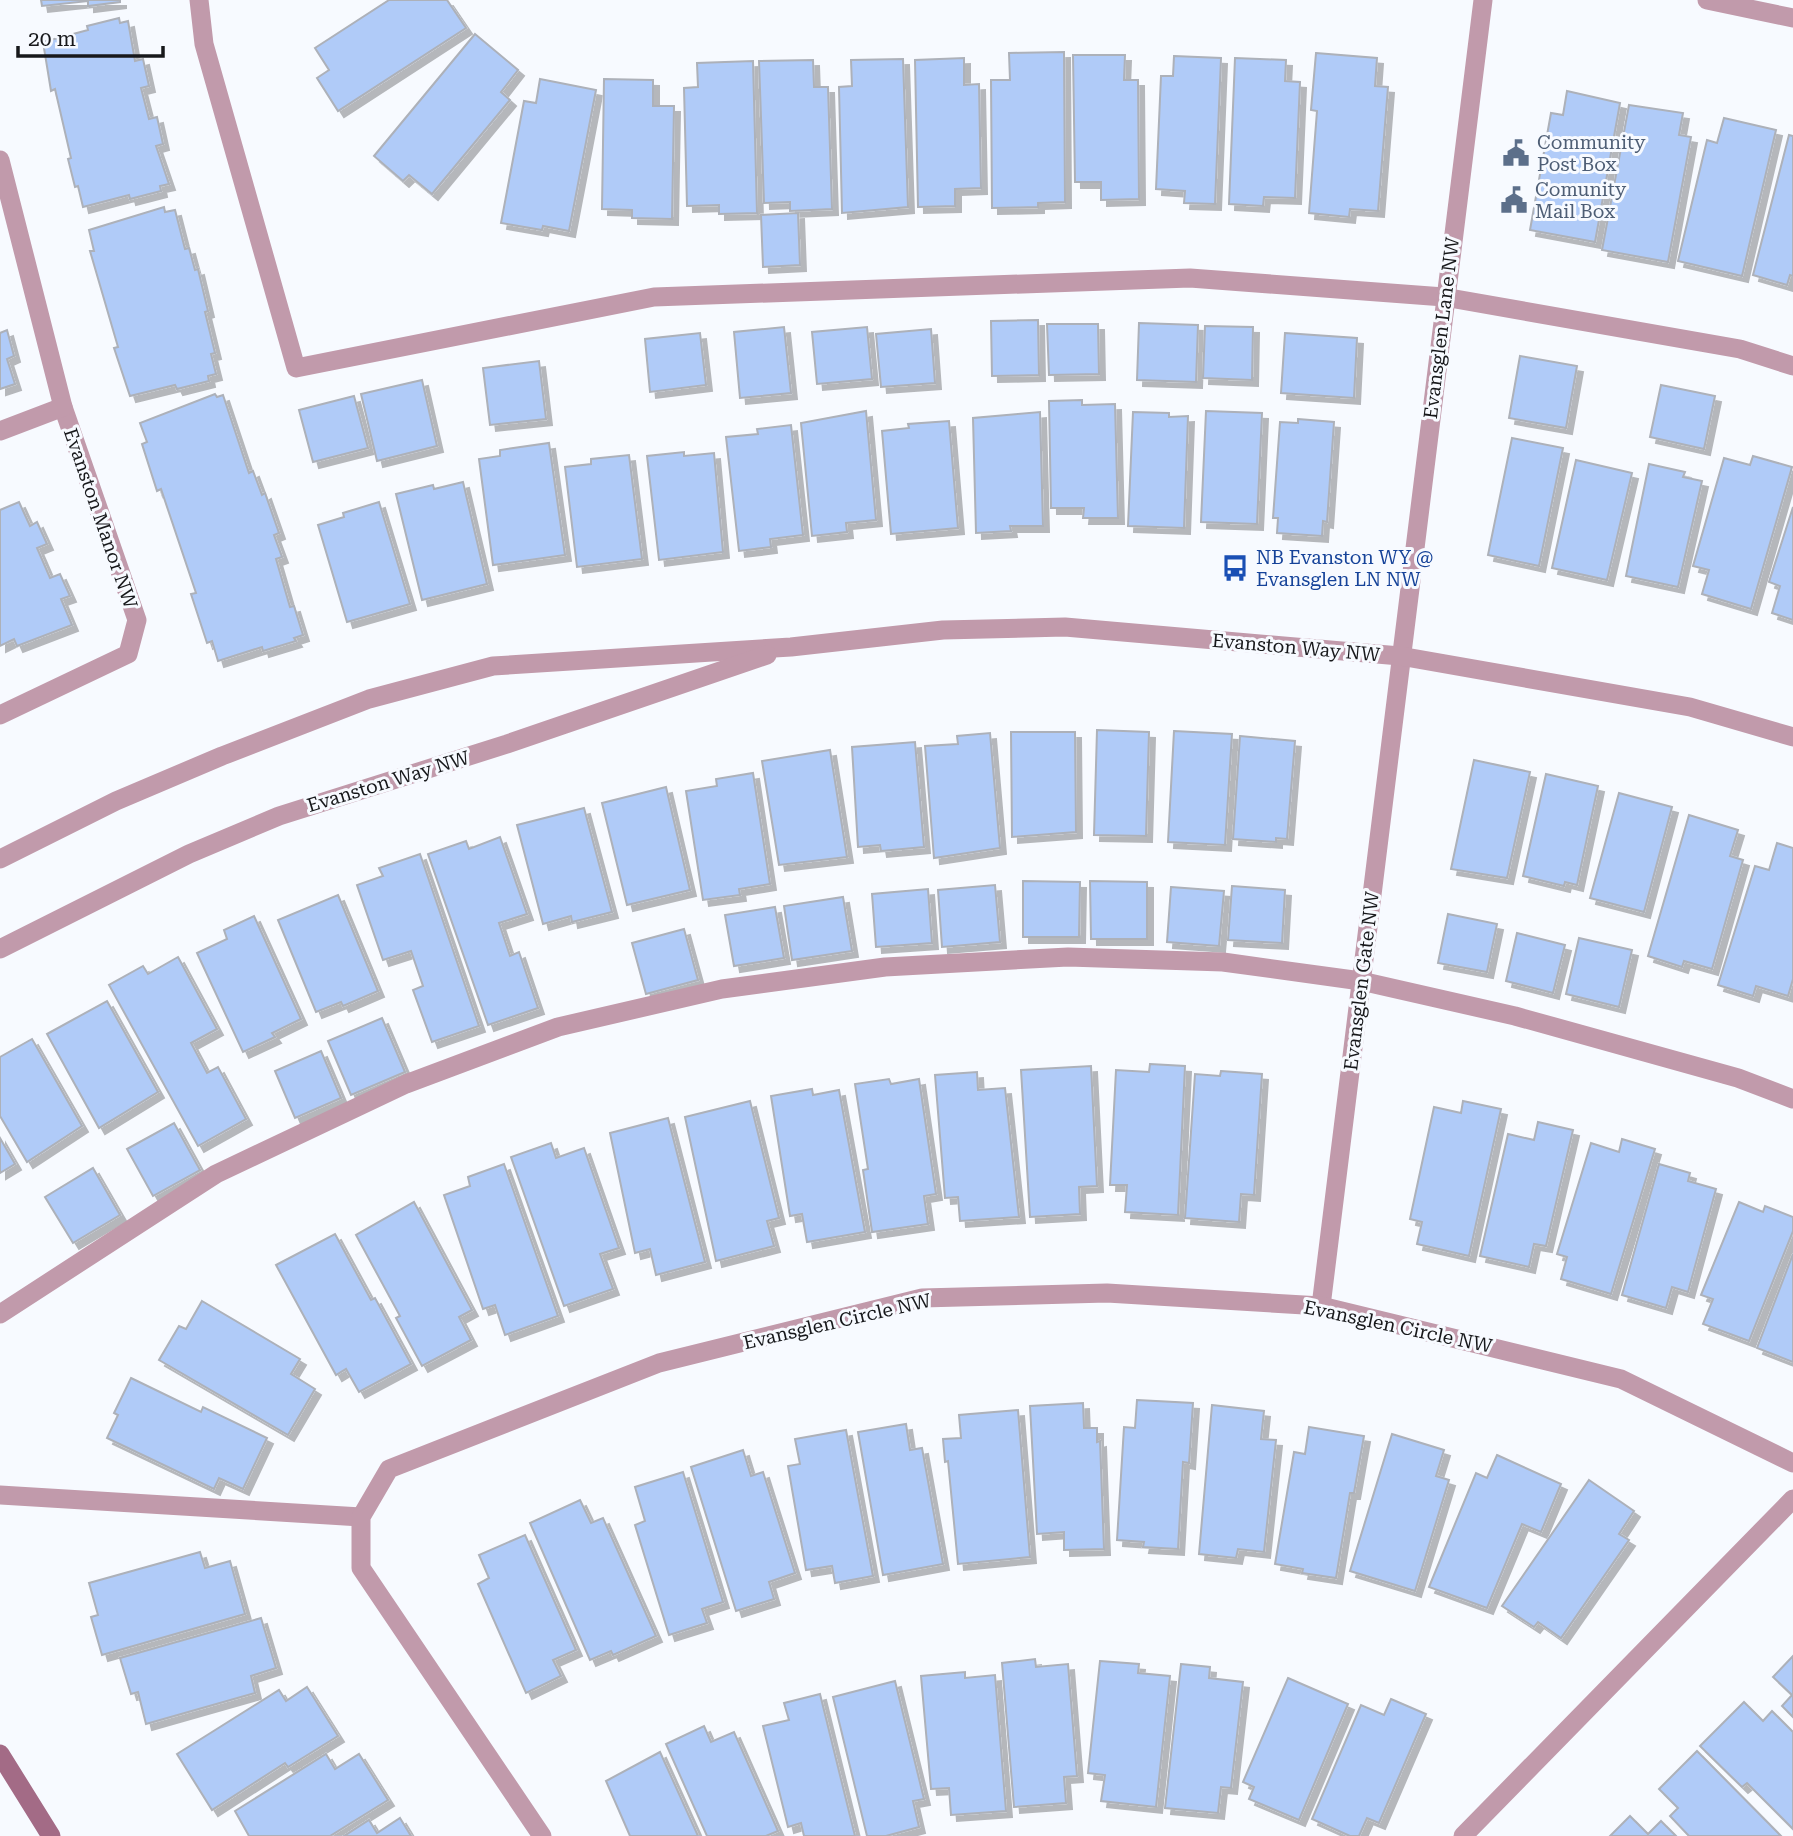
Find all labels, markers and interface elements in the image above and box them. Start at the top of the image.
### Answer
scale bar [18,14,163,58]
text: 20 m [28,27,76,51]
place label: Community Post Box [1537,131,1646,176]
public building icon: Community Post Box [1501,138,1531,168]
place label: Comunity Mail Box [1535,178,1627,223]
public building icon: Comunity Mail Box [1499,185,1529,215]
street label: Evansglen Lane NW [1419,235,1464,420]
street label: Evanston Manor NW [59,425,142,612]
place label: NB Evanston WY @ Evansglen LN NW [1256,546,1433,591]
bus stop icon: NB Evanston WY @ Evansglen LN NW [1220,553,1250,583]
street label: Evanston Way NW [1211,629,1382,666]
street label: Evanston Way NW [304,746,473,817]
street label: Evansglen Gate NW [1339,890,1384,1072]
street label: Evansglen Circle NW [741,1289,934,1354]
street label: Evansglen Circle NW [1302,1295,1495,1358]

